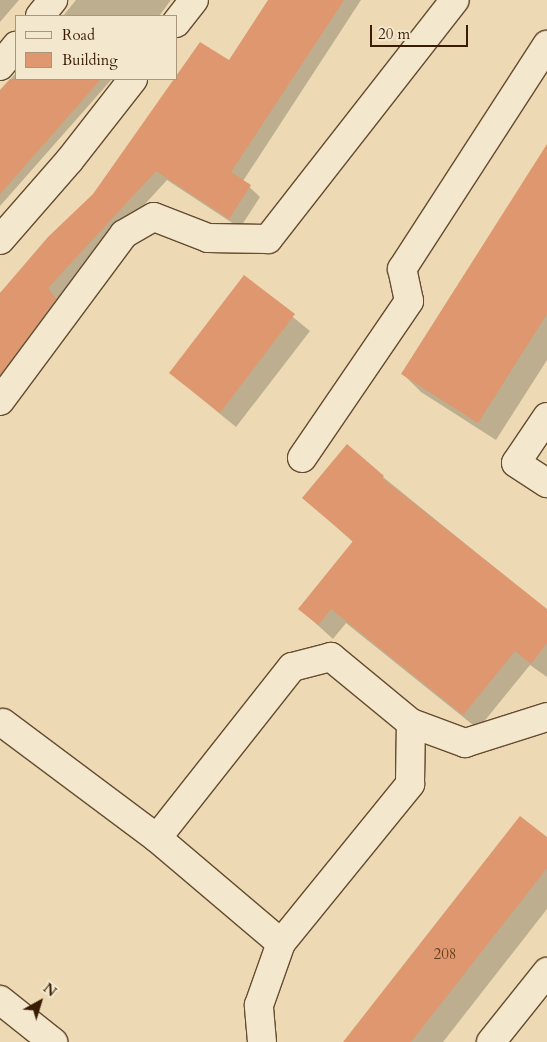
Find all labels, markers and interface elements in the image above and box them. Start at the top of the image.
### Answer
legend [15,15,178,80]
scale bar [372,15,470,47]
text: 20 m [378,24,410,44]
text: Road [62,25,95,45]
text: Building [62,50,118,70]
house number: 208 [433,946,457,964]
north arrow [15,977,65,1027]
text: N [39,979,60,1001]

